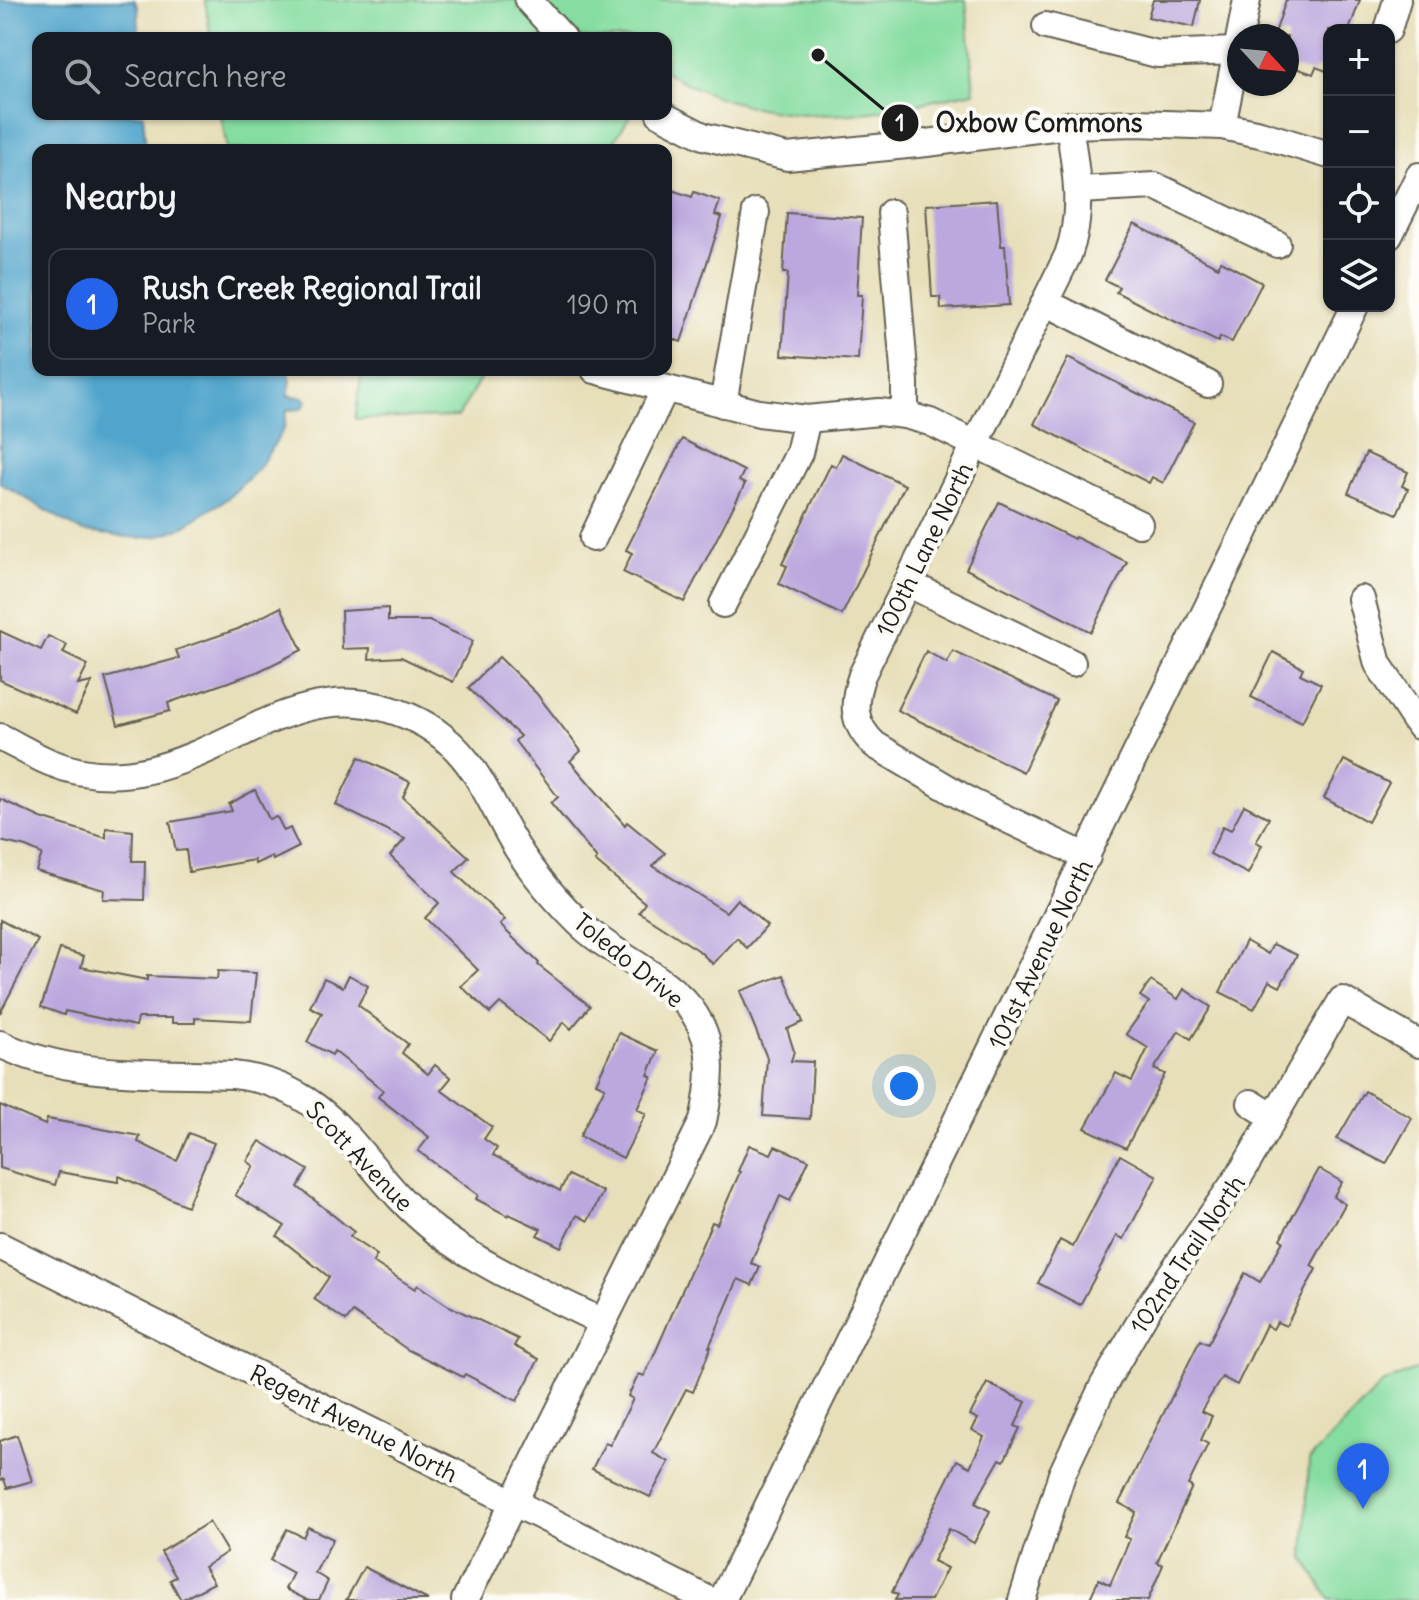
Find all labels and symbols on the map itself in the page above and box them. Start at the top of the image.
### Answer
north arrow [1227,24,1299,96]
callout: Oxbow Commons [880,98,1159,148]
text: Oxbow Commons [935,106,1143,139]
text: 1 [895,107,905,137]
street label: 100th Lane North [869,457,979,641]
street label: 101st Avenue North [981,854,1099,1054]
street label: Toledo Drive [568,907,690,1013]
your location [884,1066,924,1106]
street label: Scott Avenue [300,1095,420,1217]
street label: 102nd Trail North [1123,1169,1251,1339]
street label: Regent Avenue North [245,1358,463,1488]
pin: 1 [1337,1443,1389,1509]

